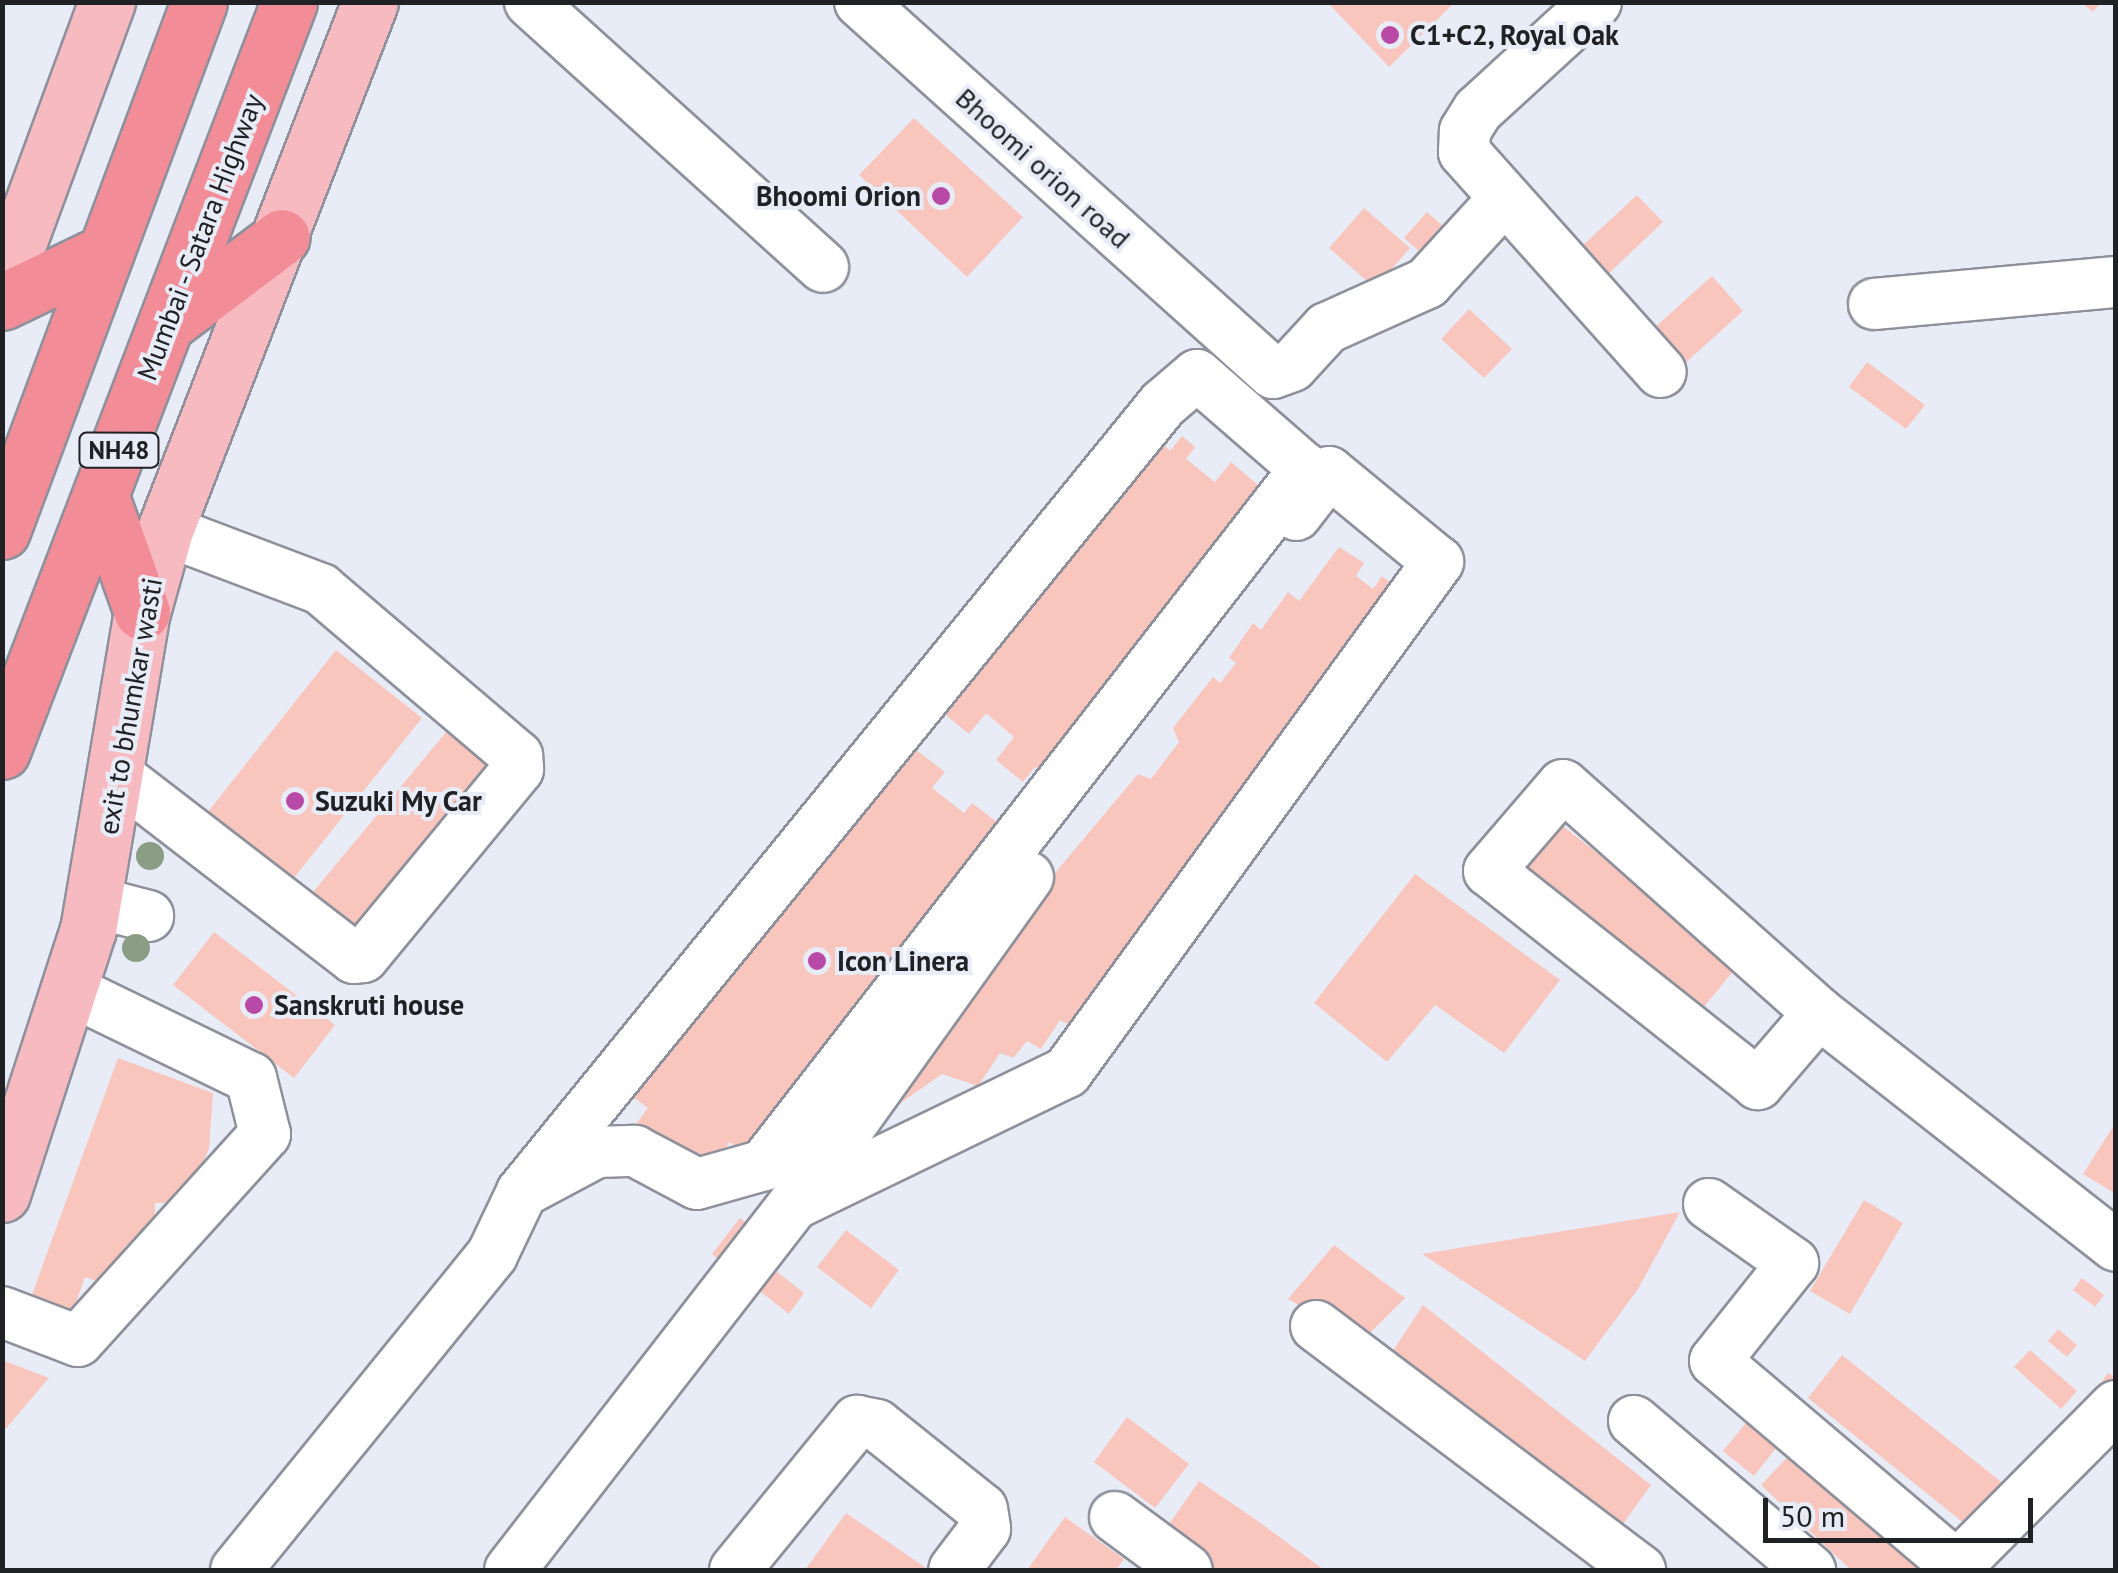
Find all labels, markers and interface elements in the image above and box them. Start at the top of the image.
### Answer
place label: C1+C2, Royal Oak [1410,18,1621,52]
marker: C1+C2, Royal Oak [1379,24,1401,46]
street label: Bhoomi orion road [949,81,1137,255]
street label: Mumbai - Satara Highway [129,87,271,387]
place label: Bhoomi Orion [756,179,921,213]
marker: Bhoomi Orion [930,185,952,207]
road number: NH48 [76,430,162,470]
street label: exit to bhumkar wasti [91,575,169,837]
place label: Suzuki My Car [315,784,483,818]
marker: Suzuki My Car [284,790,306,812]
place label: Icon Linera [837,944,969,978]
marker: Icon Linera [806,950,828,972]
place label: Sanskruti house [274,988,464,1022]
marker: Sanskruti house [243,994,265,1016]
scale bar [1768,1478,2038,1540]
text: 50 m [1780,1496,1845,1535]

